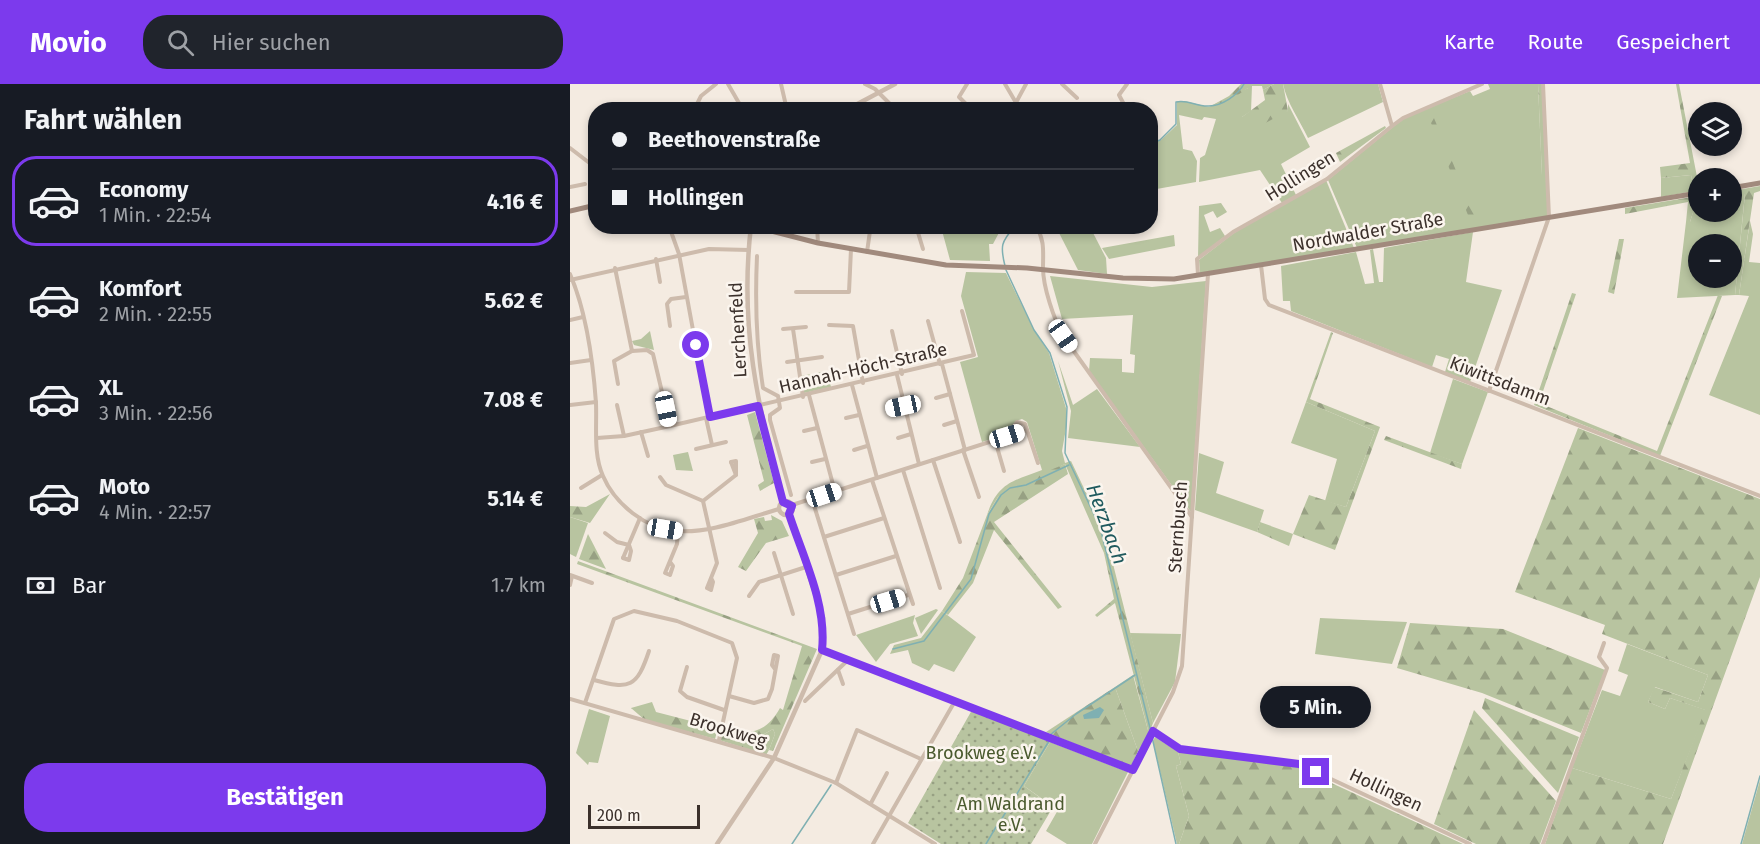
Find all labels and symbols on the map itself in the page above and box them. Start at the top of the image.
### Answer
street label: Hollingen [1261,146,1339,206]
street label: Nordwalder Straße [1291,208,1445,256]
street label: Lerchenfeld [725,282,751,378]
car [1045,316,1081,356]
route start [682,331,709,358]
street label: Hannah-Höch-Straße [777,338,949,398]
street label: Kiwittsdamm [1446,352,1554,410]
car [653,390,679,428]
car [884,393,922,419]
car [987,422,1027,450]
water label: Herzbach [1081,480,1133,568]
street label: Sternbusch [1164,480,1192,574]
car [804,481,844,509]
car [646,517,684,541]
car [868,587,908,615]
callout: 5 Min. [1260,685,1371,727]
street label: Brookweg [687,708,770,752]
park label: Brookweg e.V. [926,742,1036,764]
route end [1302,758,1329,785]
street label: Hollingen [1346,763,1426,817]
park label: Am Waldrand e.V. [957,793,1065,836]
scale bar [588,802,700,830]

